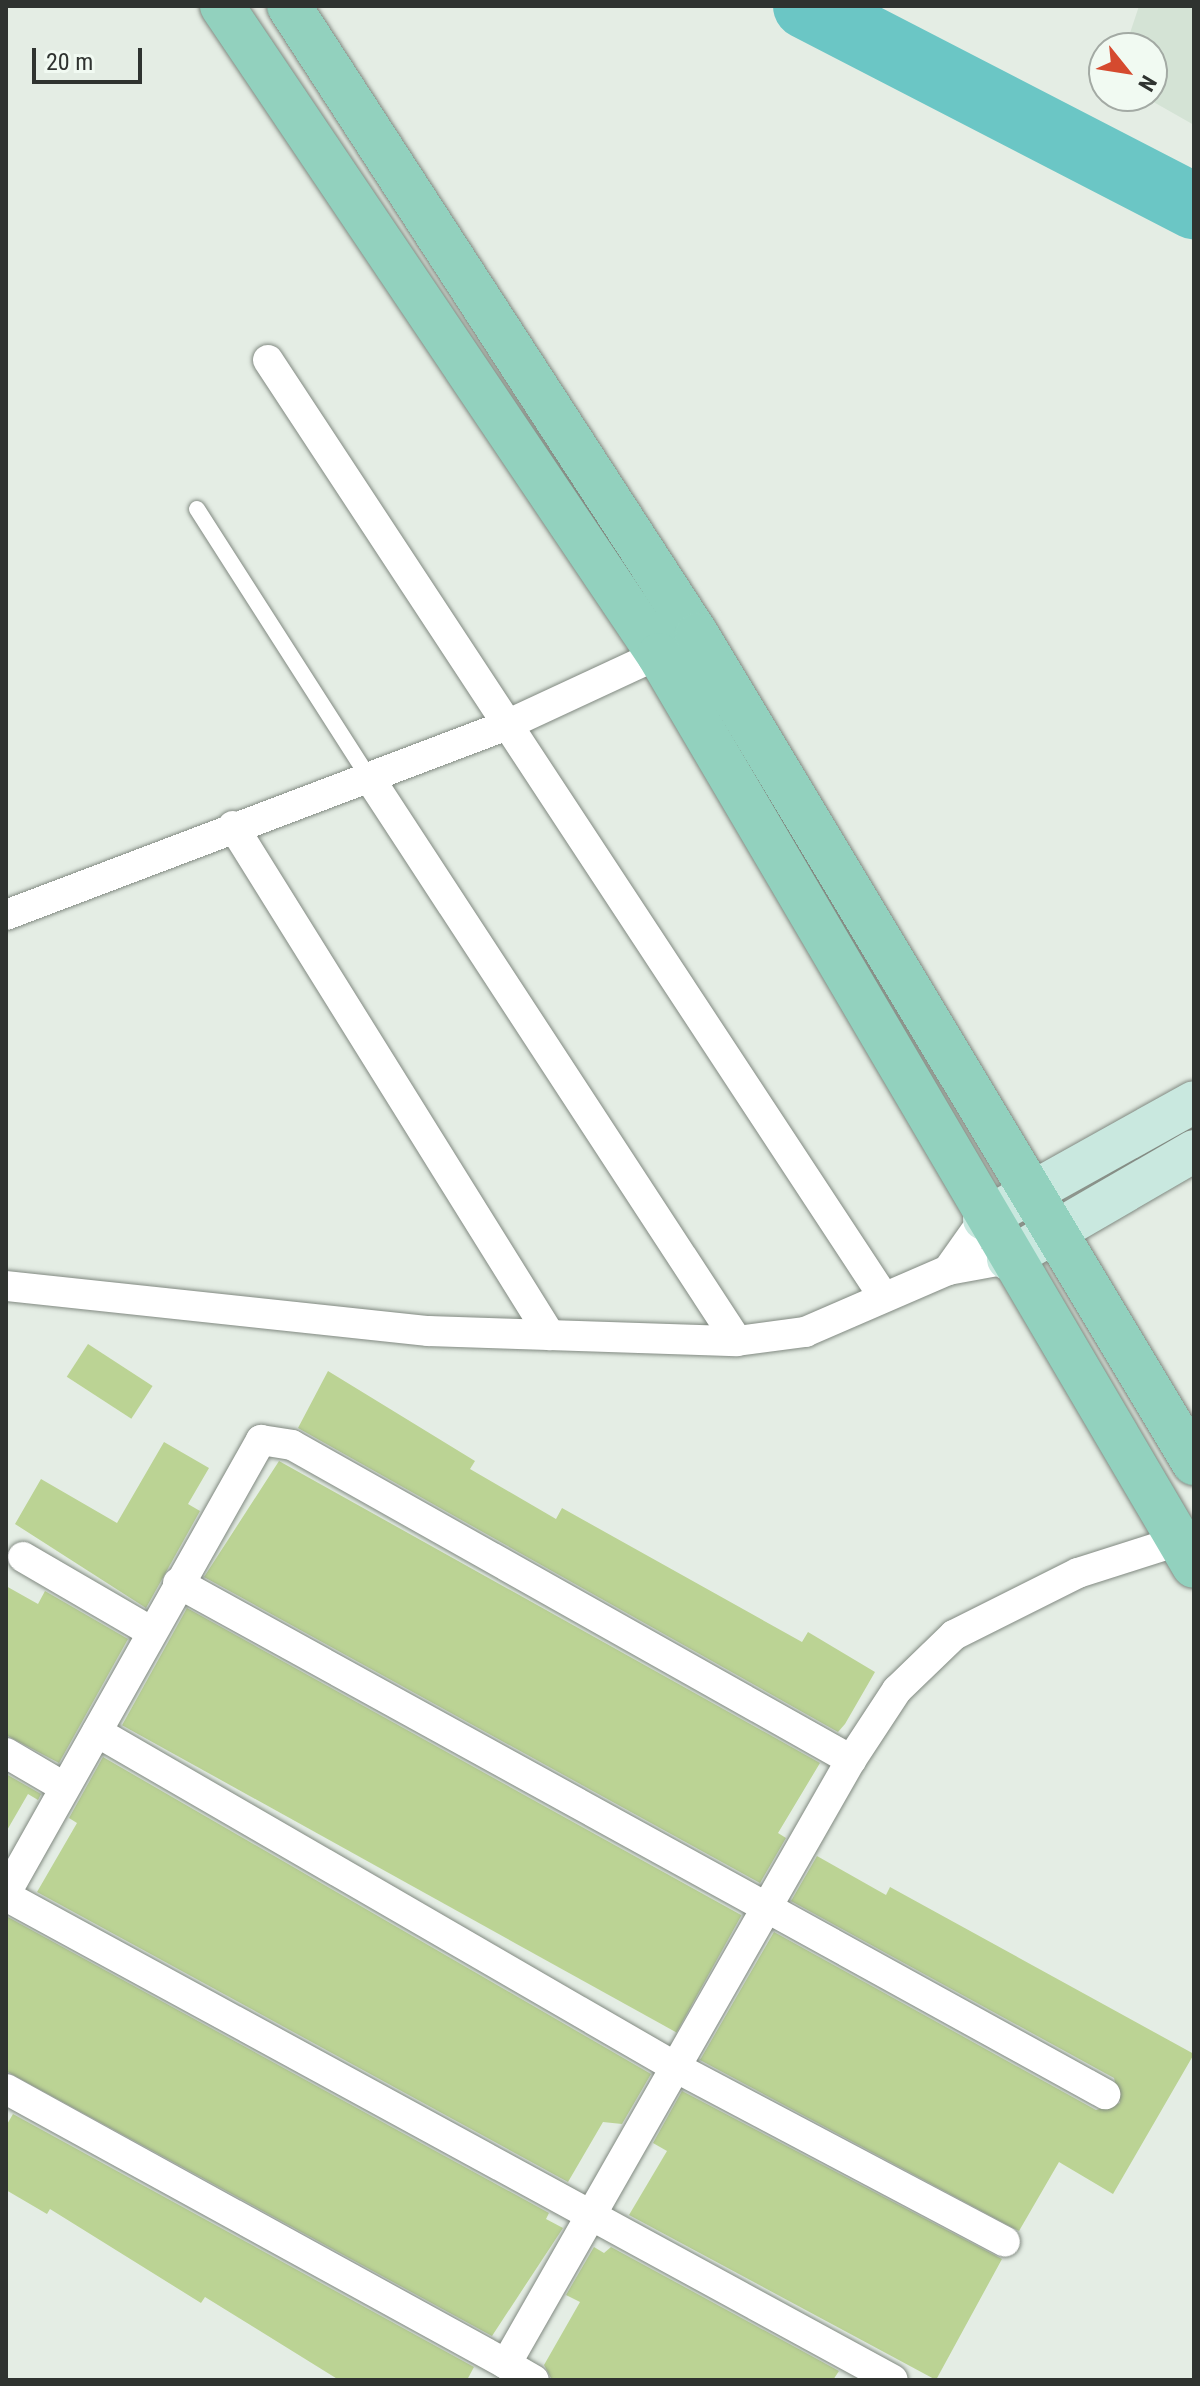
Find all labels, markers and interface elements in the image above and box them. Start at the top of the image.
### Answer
scale bar [36,32,146,82]
north arrow [1088,32,1168,112]
text: 20 m [46,48,93,76]
text: N [1133,71,1162,95]

